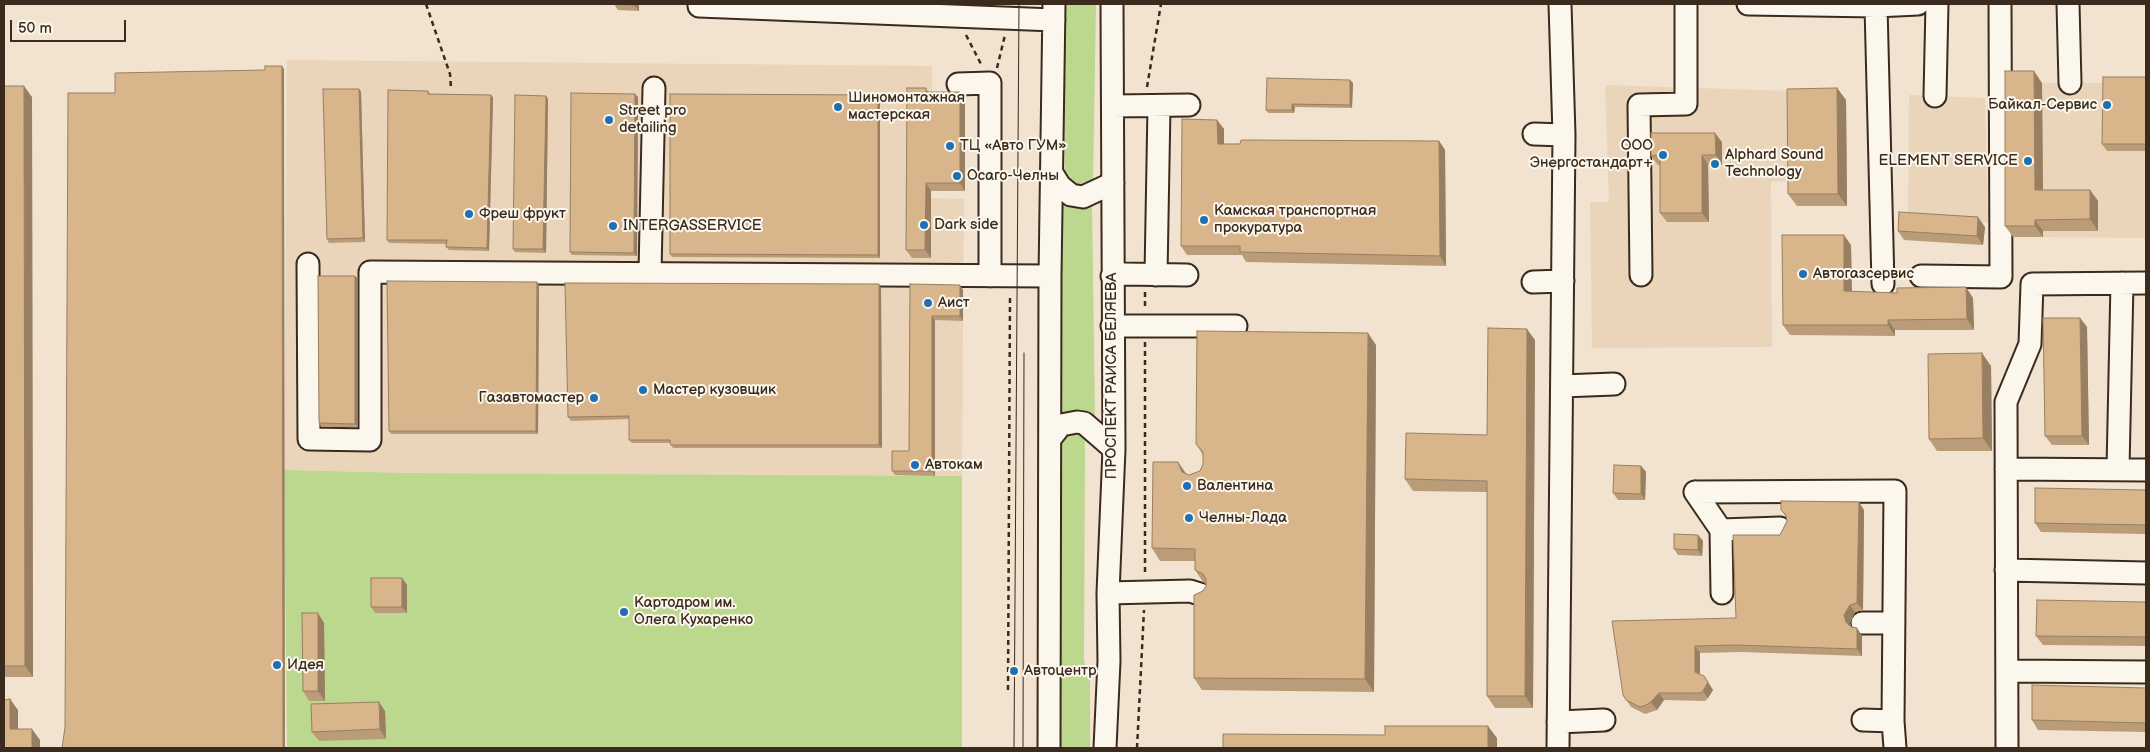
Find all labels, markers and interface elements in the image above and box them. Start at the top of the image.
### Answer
scale bar [12,10,129,42]
text: 50 m [18,19,52,38]
place label: Шиномонтажная мастерская [848,89,965,124]
place label: Байкал-Сервис [1988,96,2097,114]
marker: Байкал-Сервис [2101,99,2113,111]
marker: Шиномонтажная мастерская [832,101,844,113]
place label: Street pro detailing [619,102,687,137]
marker: Street pro detailing [603,114,615,126]
place label: ТЦ «Авто ГУМ» [960,137,1067,155]
place label: ООО Энергостандарт+ [1530,137,1653,172]
marker: ТЦ «Авто ГУМ» [944,140,956,152]
place label: Alphard Sound Technology [1725,146,1824,181]
marker: ООО Энергостандарт+ [1657,149,1669,161]
place label: ELEMENT SERVICE [1878,152,2018,170]
marker: ELEMENT SERVICE [2022,155,2034,167]
marker: Alphard Sound Technology [1709,158,1721,170]
place label: Осаго-Челны [967,167,1059,185]
marker: Осаго-Челны [951,170,963,182]
place label: Камская транспортная прокуратура [1214,202,1376,237]
place label: Фреш фрукт [479,205,566,223]
marker: Фреш фрукт [463,208,475,220]
marker: Камская транспортная прокуратура [1198,214,1210,226]
place label: Dark side [934,216,998,234]
place label: INTERGASSERVICE [623,217,762,235]
marker: Dark side [918,219,930,231]
marker: INTERGASSERVICE [607,220,619,232]
place label: Автогазсервис [1813,265,1914,283]
marker: Автогазсервис [1797,268,1809,280]
street label: ПРОСПЕКТ РАИСА БЕЛЯЕВА [1103,273,1121,479]
place label: Аист [938,294,970,312]
marker: Аист [922,297,934,309]
place label: Мастер кузовщик [653,381,776,399]
marker: Мастер кузовщик [637,384,649,396]
place label: Газавтомастер [479,389,584,407]
marker: Газавтомастер [588,392,600,404]
place label: Автокам [925,456,983,474]
marker: Автокам [909,459,921,471]
place label: Валентина [1197,477,1273,495]
marker: Валентина [1181,480,1193,492]
place label: Челны-Лада [1199,509,1287,527]
marker: Челны-Лада [1183,512,1195,524]
place label: Картодром им. Олега Кухаренко [634,594,753,629]
marker: Картодром им. Олега Кухаренко [618,606,630,618]
place label: Идея [287,656,324,674]
marker: Идея [271,659,283,671]
place label: Автоцентр [1024,662,1097,680]
marker: Автоцентр [1008,665,1020,677]

